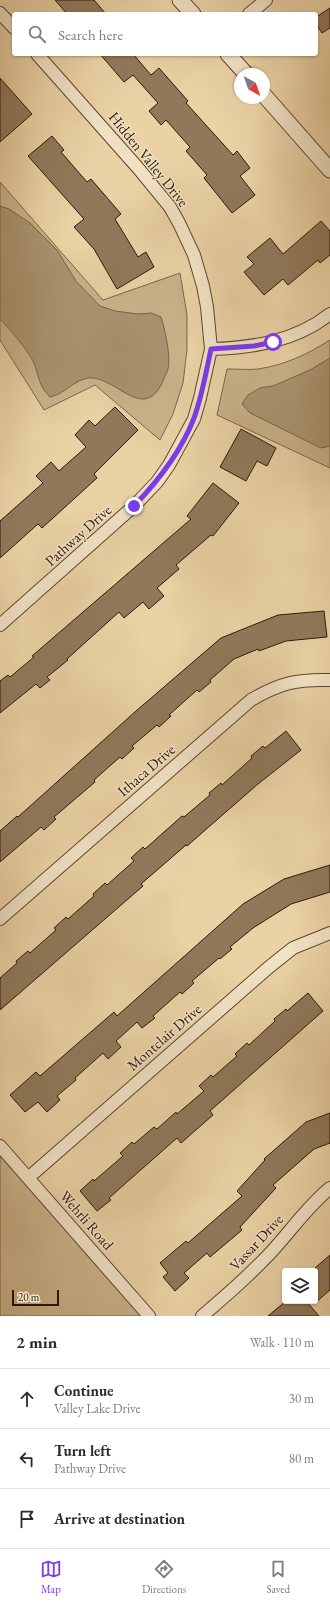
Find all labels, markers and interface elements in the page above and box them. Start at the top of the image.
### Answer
search box [12,12,318,56]
icon: search [26,23,48,45]
text: Search here [58,25,123,44]
north arrow [234,68,270,104]
street label: Hidden Valley Drive [105,108,193,211]
route start [264,333,282,351]
route end [125,497,143,515]
street label: Pathway Drive [41,500,115,570]
street label: Ithaca Drive [113,740,179,800]
street label: Montclair Drive [123,999,205,1075]
street label: Wehrli Road [56,1186,118,1254]
street label: Vassar Drive [225,1210,287,1274]
map controls [282,1268,318,1304]
button: layers [282,1268,318,1304]
scale bar [12,1288,59,1307]
text: 20 m [18,1290,39,1304]
text: 2 min [16,1331,57,1353]
text: Walk · 110 m [250,1334,314,1351]
text: Continue [54,1381,114,1400]
icon: ahead [16,1388,38,1410]
text: 30 m [289,1390,314,1407]
text: Valley Lake Drive [54,1400,141,1417]
text: Turn left [54,1441,111,1460]
icon: left [16,1448,38,1470]
text: 80 m [289,1450,314,1467]
text: Pathway Drive [54,1460,126,1477]
icon: arrive [16,1508,38,1530]
text: Arrive at destination [54,1509,185,1528]
tab: Map [40,1558,62,1596]
tab: Directions [142,1558,186,1596]
tab: Saved [266,1558,290,1596]

